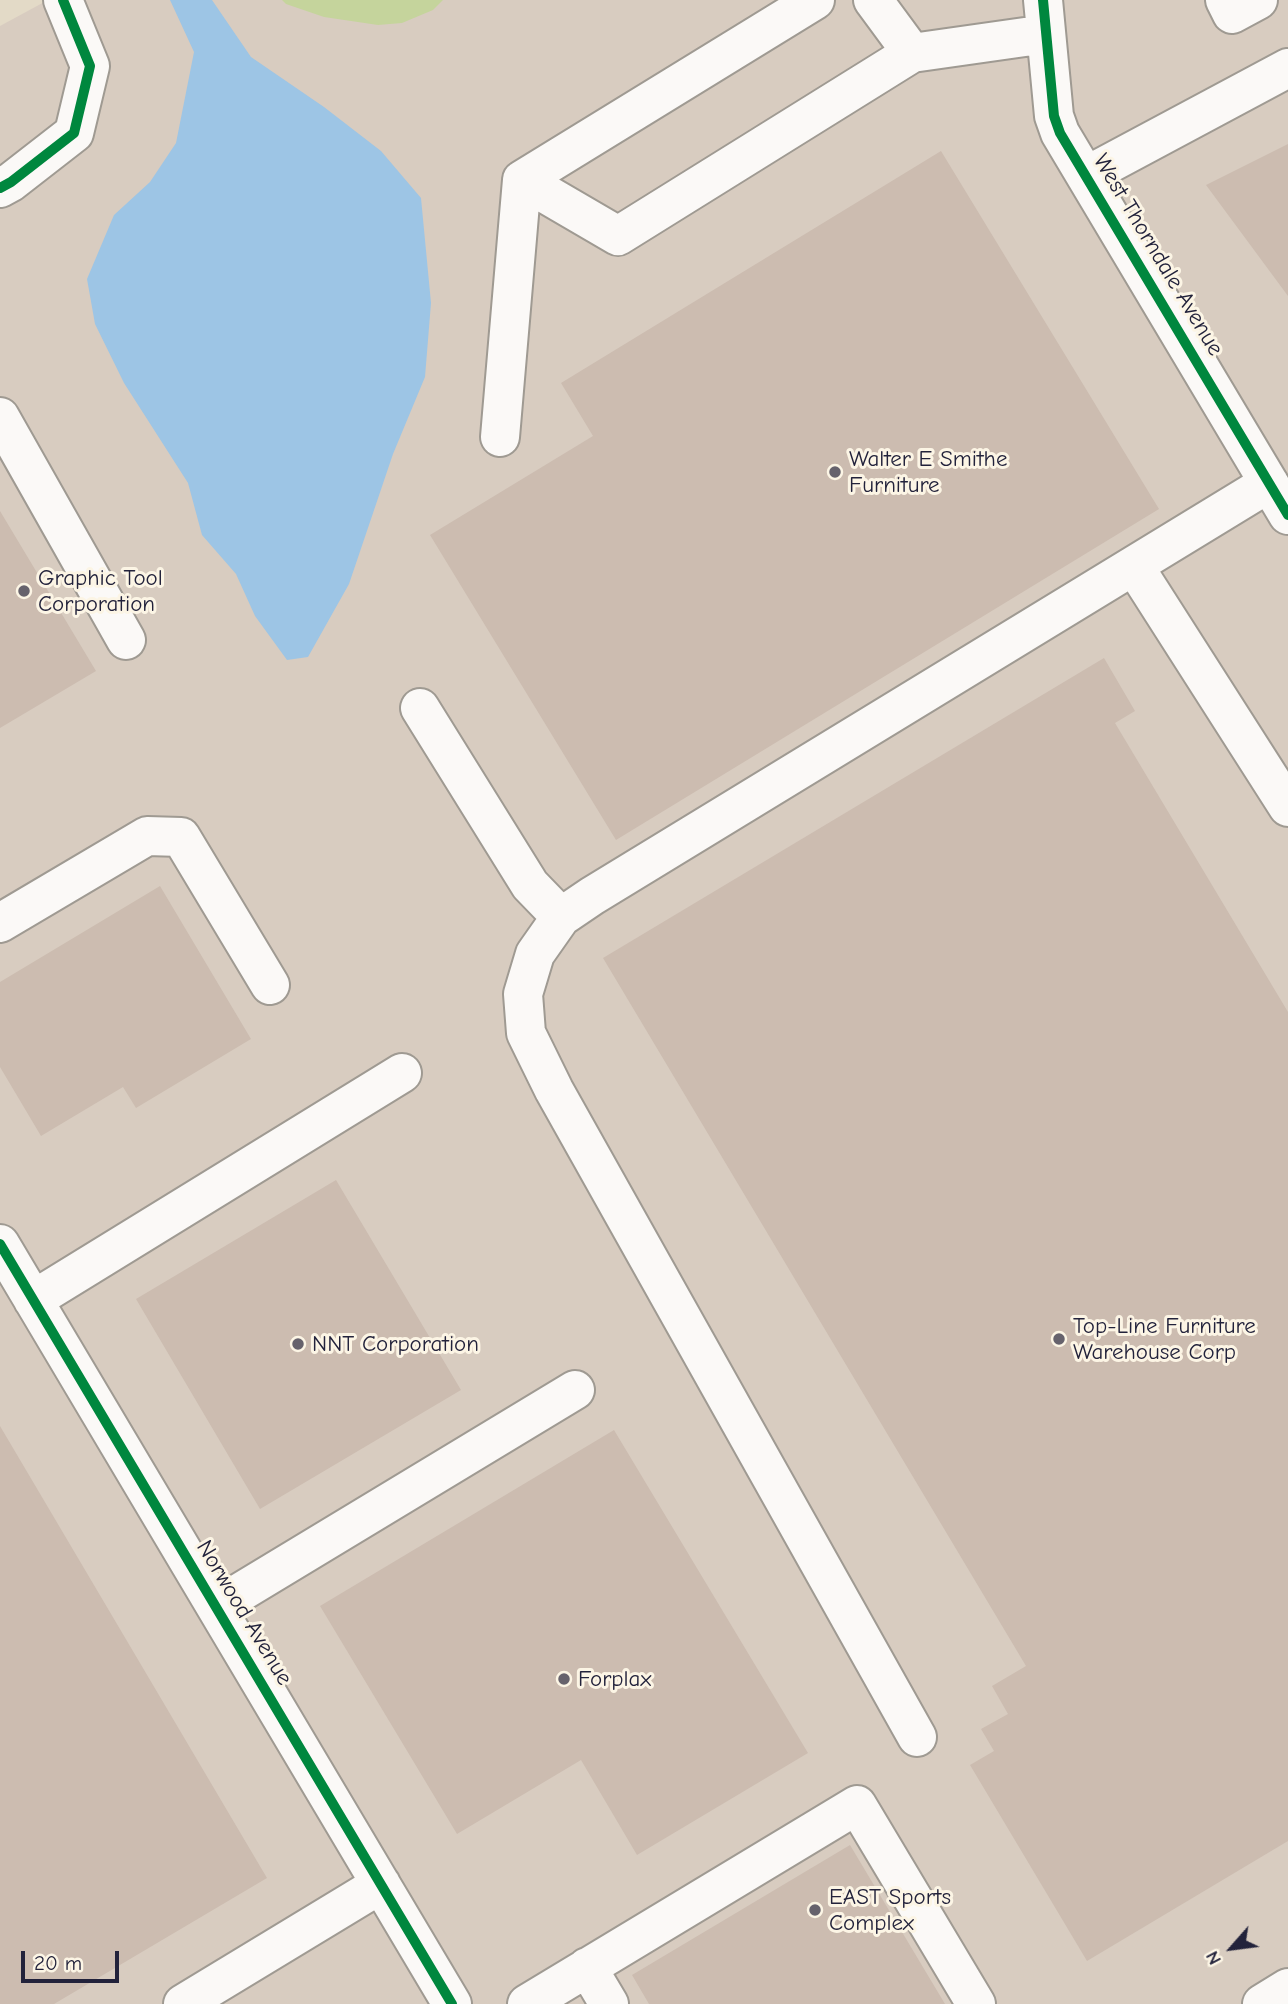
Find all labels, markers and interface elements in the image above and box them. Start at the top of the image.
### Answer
street label: West Thorndale Avenue [1087,149,1229,361]
place label: Walter E Smithe Furniture [849,445,1007,499]
marker: Walter E Smithe Furniture [827,464,843,480]
place label: Graphic Tool Corporation [38,564,163,618]
marker: Graphic Tool Corporation [16,583,32,599]
place label: Top-Line Furniture Warehouse Corp [1073,1312,1256,1366]
place label: NNT Corporation [312,1330,479,1358]
marker: Top-Line Furniture Warehouse Corp [1051,1331,1067,1347]
marker: NNT Corporation [290,1336,306,1352]
street label: Norwood Avenue [190,1536,298,1690]
place label: Forplax [578,1665,651,1693]
marker: Forplax [556,1671,572,1687]
place label: EAST Sports Complex [829,1883,951,1937]
marker: EAST Sports Complex [807,1902,823,1918]
north arrow [1197,1913,1267,1983]
scale bar [24,1938,122,1982]
text: N [1201,1947,1226,1969]
text: 20 m [34,1951,82,1975]

